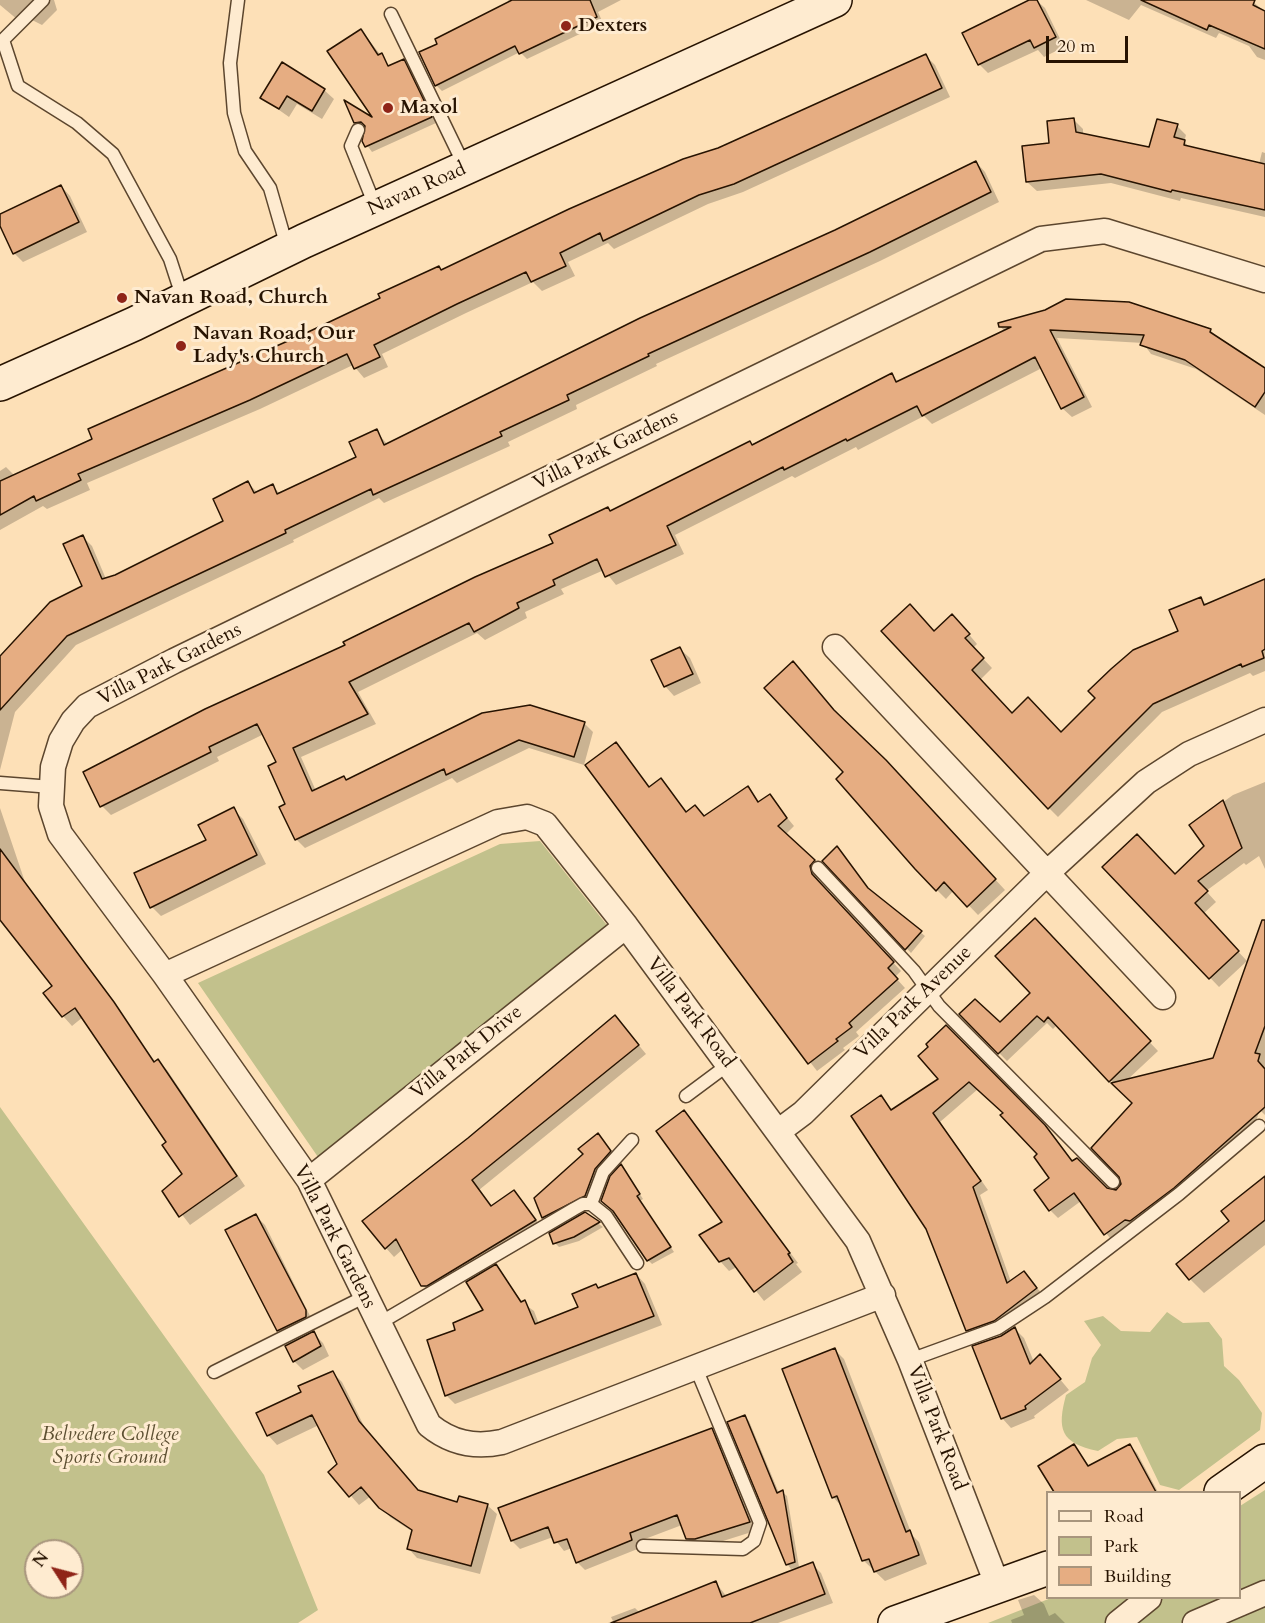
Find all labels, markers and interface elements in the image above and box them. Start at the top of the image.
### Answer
place label: Dexters [578,14,647,38]
marker: Dexters [559,19,573,33]
scale bar [1049,24,1132,62]
text: 20 m [1057,34,1096,59]
place label: Maxol [400,96,458,120]
marker: Maxol [381,101,395,115]
street label: Navan Road [364,158,470,222]
place label: Navan Road, Church [134,286,328,310]
marker: Navan Road, Church [115,291,129,305]
place label: Navan Road, Our Lady's Church [193,322,355,369]
marker: Navan Road, Our Lady's Church [174,339,188,353]
street label: Villa Park Gardens [530,406,682,496]
street label: Villa Park Gardens [94,618,246,712]
street label: Villa Park Avenue [851,941,977,1065]
street label: Villa Park Road [641,953,739,1073]
street label: Villa Park Drive [406,1001,528,1105]
street label: Villa Park Gardens [287,1161,381,1313]
street label: Villa Park Road [901,1362,971,1494]
park label: Belvedere College Sports Ground [42,1423,178,1470]
legend [1046,1491,1241,1599]
text: Road [1104,1504,1144,1529]
text: Park [1104,1534,1139,1559]
north arrow [24,1539,84,1599]
text: N [28,1548,54,1572]
text: Building [1104,1564,1171,1589]

